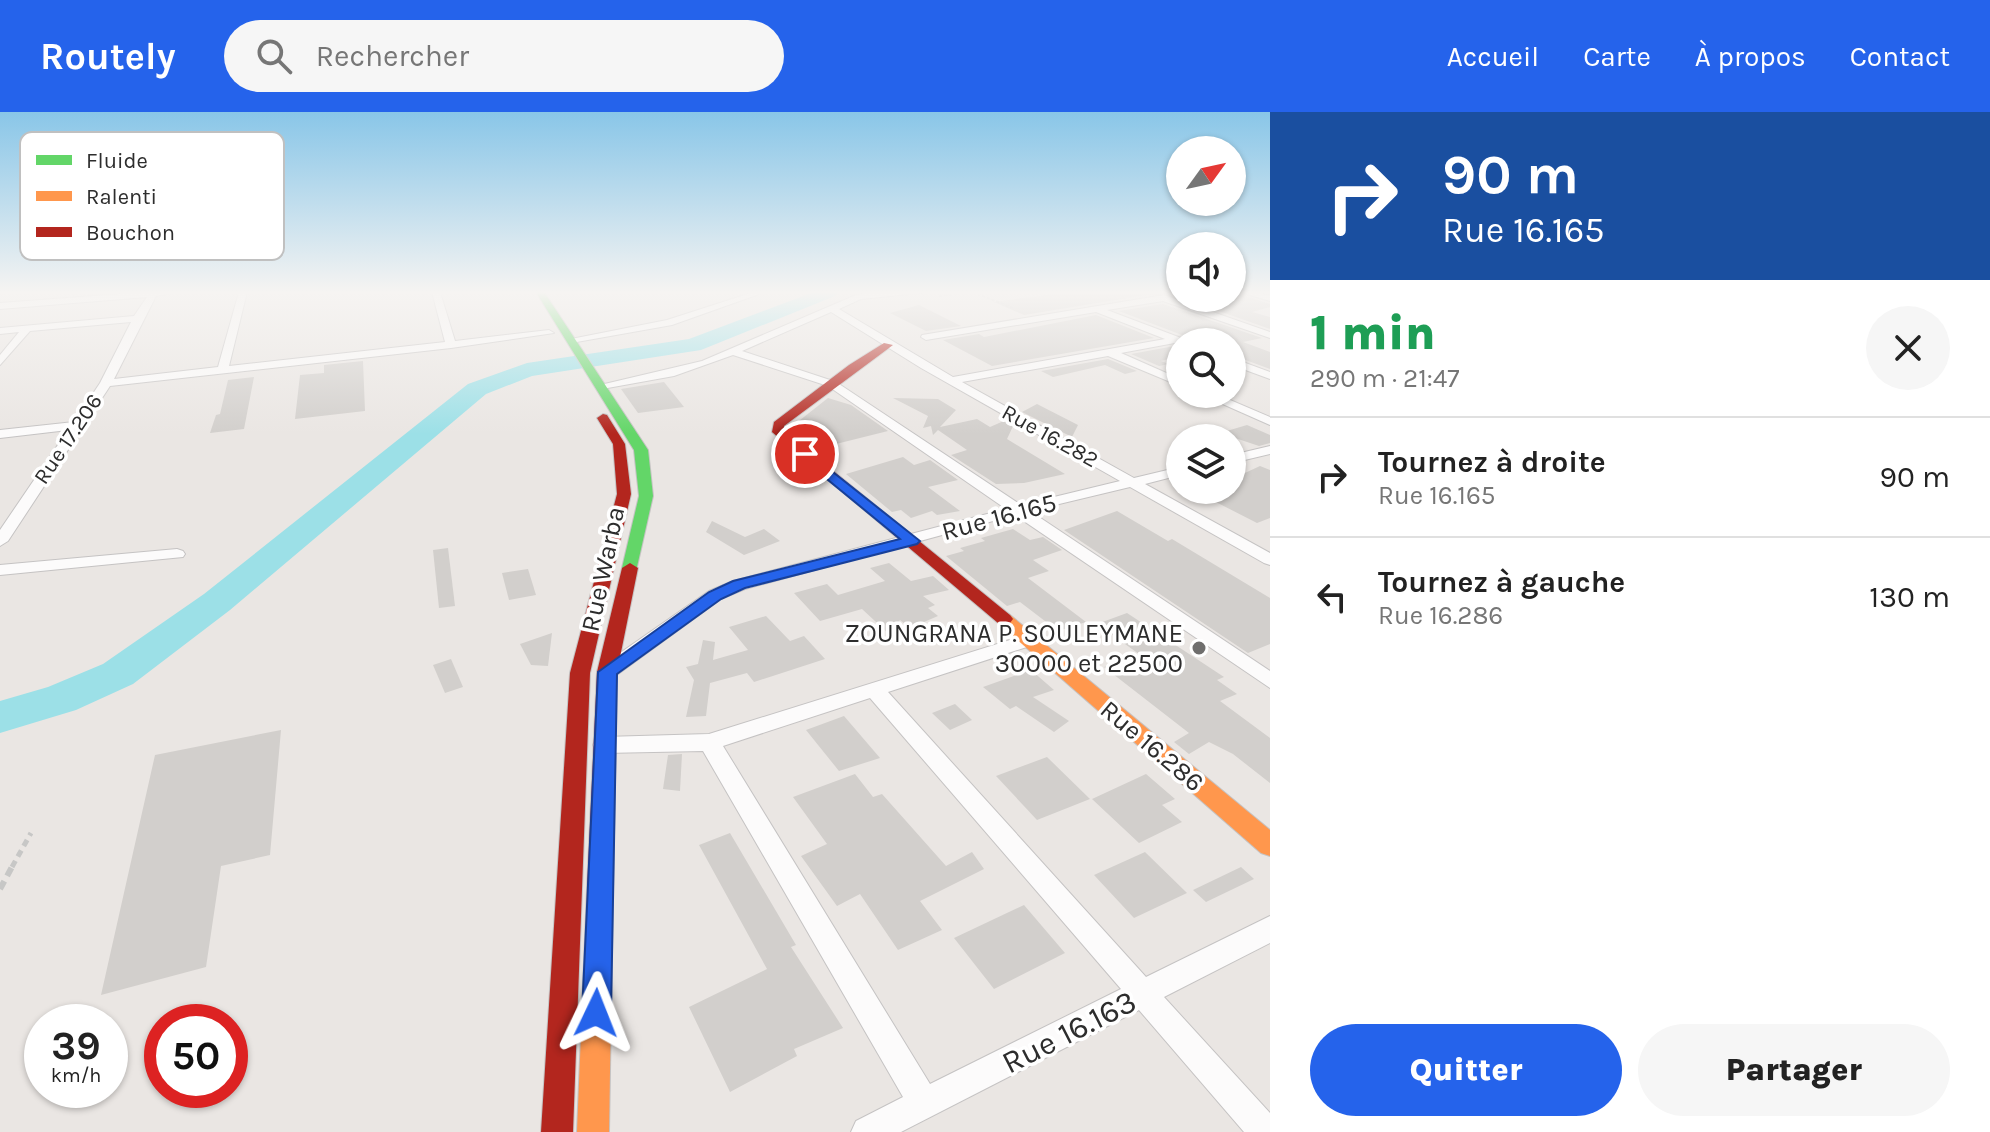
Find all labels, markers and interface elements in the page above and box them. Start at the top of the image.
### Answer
search box [224,20,784,92]
text: Routely [40,34,176,79]
icon: search [252,34,296,78]
text: Rechercher [316,38,469,74]
text: Accueil [1447,40,1539,73]
text: Carte [1583,40,1651,73]
text: À propos [1695,40,1806,73]
text: Contact [1850,40,1950,73]
legend [20,132,284,260]
north arrow [1166,136,1246,216]
map controls [1166,136,1246,504]
text: 90 m [1442,142,1579,207]
icon: right [1310,144,1414,248]
text: Fluide [86,148,148,174]
text: Ralenti [86,184,157,210]
text: Rue 16.165 [1442,209,1605,251]
text: Bouchon [86,220,175,246]
button: sound [1166,232,1246,312]
text: 1 min [1310,305,1436,361]
button: close [1866,306,1950,390]
button: search [1166,328,1246,408]
text: 290 m · 21:47 [1310,363,1459,394]
street label: Rue 17.206 [28,389,108,489]
street label: Rue 16.282 [997,399,1103,473]
pin [771,420,839,488]
button: layers [1166,424,1246,504]
icon: arrive [783,432,827,476]
text: Tournez à droite [1378,444,1606,480]
icon: right [1310,455,1354,499]
text: 90 m [1880,459,1950,495]
text: Rue 16.165 [1378,480,1495,511]
street label: Rue 16.165 [938,487,1060,547]
street label: Rue Warba [575,504,631,634]
text: Tournez à gauche [1378,564,1625,600]
icon: left [1310,575,1354,619]
text: 130 m [1869,579,1950,615]
text: Rue 16.286 [1378,600,1503,631]
place label: ZOUNGRANA P. SOULEYMANE 30000 et 22500 [845,618,1183,679]
marker: ZOUNGRANA P. SOULEYMANE 30000 et 22500 [1190,639,1208,657]
street label: Rue 16.286 [1094,694,1210,798]
position arrow [554,971,638,1055]
street label: Rue 16.163 [996,983,1142,1081]
speed limit sign: 50 [144,1004,248,1108]
text: 39 [51,1022,101,1069]
button: Quitter [1310,1024,1622,1116]
button: Partager [1638,1024,1950,1116]
text: km/h [51,1064,101,1087]

